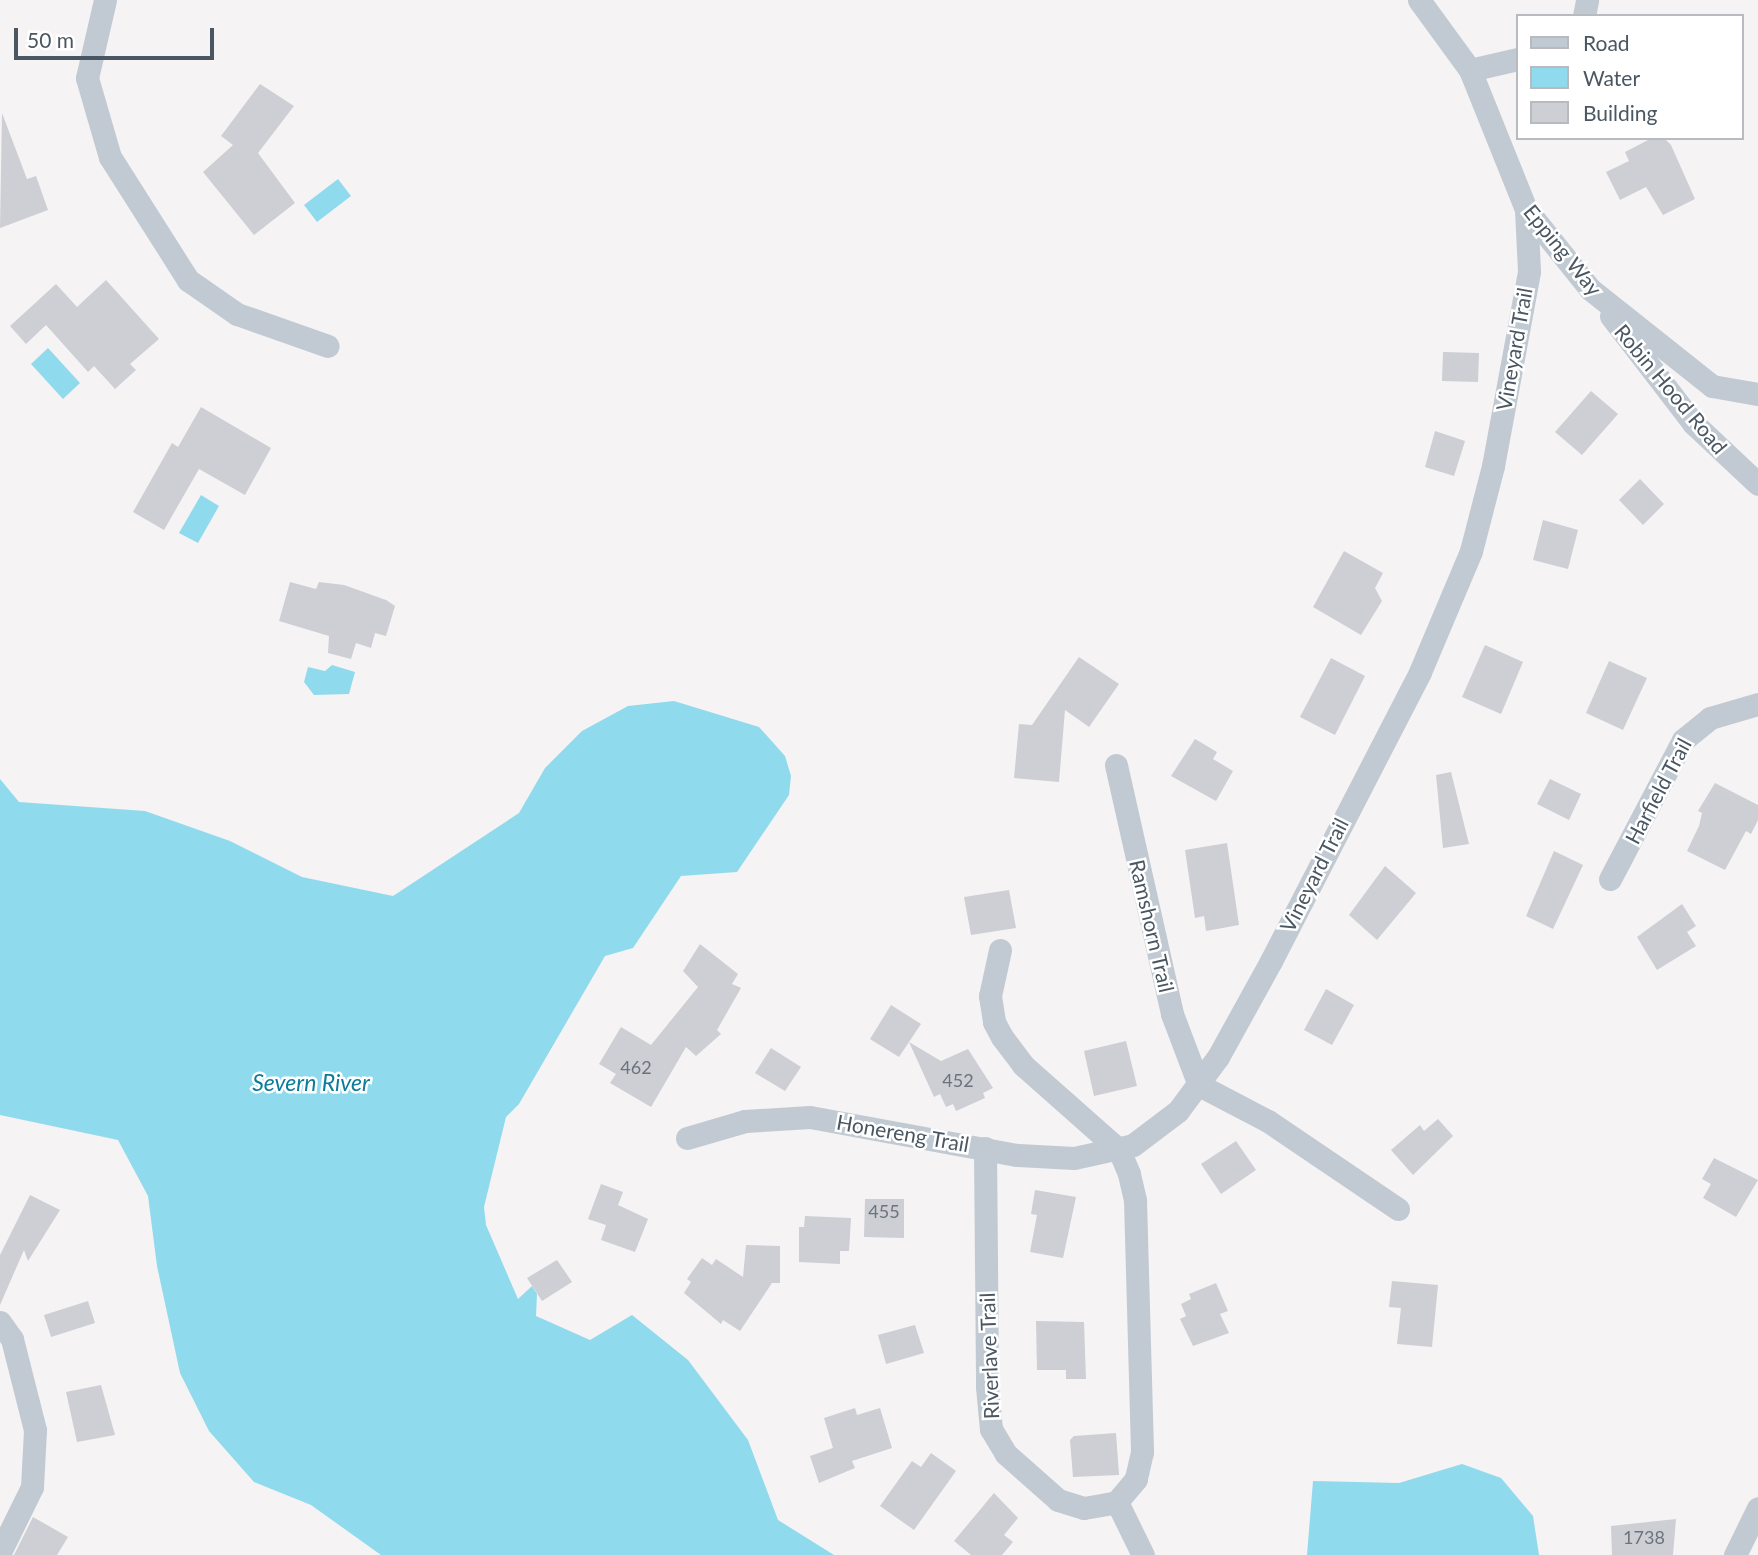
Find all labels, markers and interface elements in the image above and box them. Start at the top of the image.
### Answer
scale bar [18,14,217,58]
legend [1516,14,1744,140]
text: 50 m [27,27,74,52]
text: Road [1583,30,1630,55]
text: Water [1583,65,1640,90]
text: Building [1583,100,1658,125]
street label: Epping Way [1519,199,1607,301]
street label: Vineyard Trail [1491,285,1537,413]
street label: Robin Hood Road [1609,319,1733,459]
street label: Harfield Trail [1619,733,1697,849]
street label: Vineyard Trail [1274,813,1354,937]
street label: Ramshorn Trail [1124,857,1180,995]
house number: 462 [620,1056,652,1078]
water label: Severn River [252,1068,370,1096]
house number: 452 [942,1069,974,1091]
street label: Honereng Trail [834,1109,972,1157]
house number: 455 [868,1200,900,1222]
street label: Riverlave Trail [974,1292,1004,1420]
house number: 1738 [1623,1526,1665,1548]

